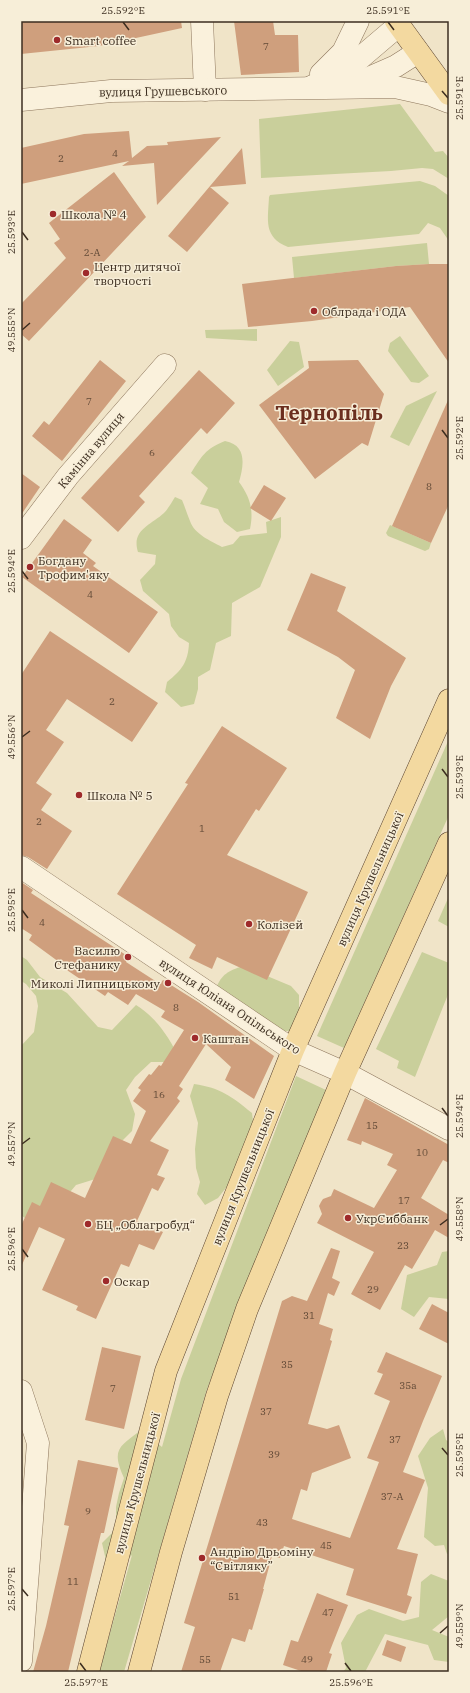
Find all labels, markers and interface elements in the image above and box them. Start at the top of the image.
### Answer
text: 25.592°E [101,4,145,17]
text: 25.591°E [366,4,410,17]
place label: Smart coffee [65,33,136,48]
marker: Smart coffee [52,35,62,45]
house number: 7 [263,40,269,53]
text: 25.591°E [453,76,466,120]
street label: вулиця Грушевського [99,82,227,100]
house number: 4 [112,147,118,160]
house number: 2 [58,152,64,165]
place label: Школа № 4 [61,207,127,222]
marker: Школа № 4 [48,209,58,219]
text: 25.593°E [5,210,18,254]
house number: 2-А [84,246,100,259]
place label: Центр дитячої творчості [94,259,181,288]
marker: Центр дитячої творчості [81,268,91,278]
place label: Облрада і ОДА [322,304,407,319]
marker: Облрада і ОДА [309,306,319,316]
text: 49.555°N [5,307,18,353]
house number: 7 [86,395,92,408]
district label: Тернопіль [275,399,383,426]
street label: Камінна вулиця [55,409,127,491]
text: 25.592°E [453,416,466,460]
house number: 6 [149,446,155,459]
house number: 8 [426,480,432,493]
text: 25.594°E [5,549,18,593]
place label: Богдану Трофим'яку [38,553,110,582]
marker: Богдану Трофим'яку [25,562,35,572]
house number: 4 [87,588,93,601]
house number: 2 [109,695,115,708]
text: 49.556°N [5,714,18,760]
text: 25.593°E [453,755,466,799]
place label: Школа № 5 [87,788,153,803]
marker: Школа № 5 [74,790,84,800]
street label: вулиця Крушельницької [334,809,407,949]
house number: 2 [36,815,42,828]
house number: 1 [199,822,205,835]
text: 25.595°E [5,888,18,932]
house number: 4 [39,916,45,929]
place label: Колізей [257,917,303,932]
marker: Колізей [244,919,254,929]
place label: Василю Стефанику [54,943,121,972]
marker: Василю Стефанику [123,952,133,962]
street label: вулиця Юліана Опільського [157,955,304,1057]
place label: Миколі Липницькому [31,976,161,991]
marker: Миколі Липницькому [163,978,173,988]
house number: 8 [173,1001,179,1014]
place label: Каштан [203,1031,249,1046]
marker: Каштан [190,1033,200,1043]
house number: 16 [153,1088,165,1101]
text: 25.594°E [453,1094,466,1138]
street label: вулиця Крушельницької [209,1107,277,1247]
house number: 15 [366,1119,378,1132]
text: 49.557°N [5,1121,18,1167]
house number: 10 [416,1146,428,1159]
house number: 17 [398,1194,410,1207]
text: 49.558°N [453,1196,466,1242]
place label: УкрСиббанк [356,1211,428,1226]
marker: УкрСиббанк [343,1213,353,1223]
place label: БЦ „Облагробуд“ [96,1217,195,1232]
marker: БЦ „Облагробуд“ [83,1219,93,1229]
text: 25.596°E [5,1227,18,1271]
house number: 23 [397,1239,409,1252]
place label: Оскар [114,1274,150,1289]
marker: Оскар [101,1276,111,1286]
house number: 29 [367,1283,379,1296]
house number: 31 [303,1309,315,1322]
house number: 35 [281,1358,293,1371]
house number: 35а [399,1379,417,1392]
house number: 7 [110,1382,116,1395]
house number: 37 [260,1405,272,1418]
street label: вулиця Крушельницької [111,1411,163,1555]
house number: 37 [389,1433,401,1446]
text: 25.595°E [453,1433,466,1477]
house number: 39 [268,1448,280,1461]
house number: 37-А [381,1490,403,1503]
house number: 9 [85,1505,91,1518]
house number: 43 [256,1516,268,1529]
house number: 45 [320,1539,332,1552]
place label: Андрію Дрьоміну “Світляку” [210,1544,314,1573]
marker: Андрію Дрьоміну “Світляку” [197,1553,207,1563]
text: 25.597°E [5,1567,18,1611]
house number: 11 [67,1575,79,1588]
house number: 51 [228,1590,240,1603]
text: 49.559°N [453,1603,466,1649]
house number: 47 [322,1606,334,1619]
house number: 55 [199,1653,211,1666]
house number: 49 [301,1653,313,1666]
text: 25.597°E [64,1676,108,1689]
text: 25.596°E [329,1676,373,1689]

